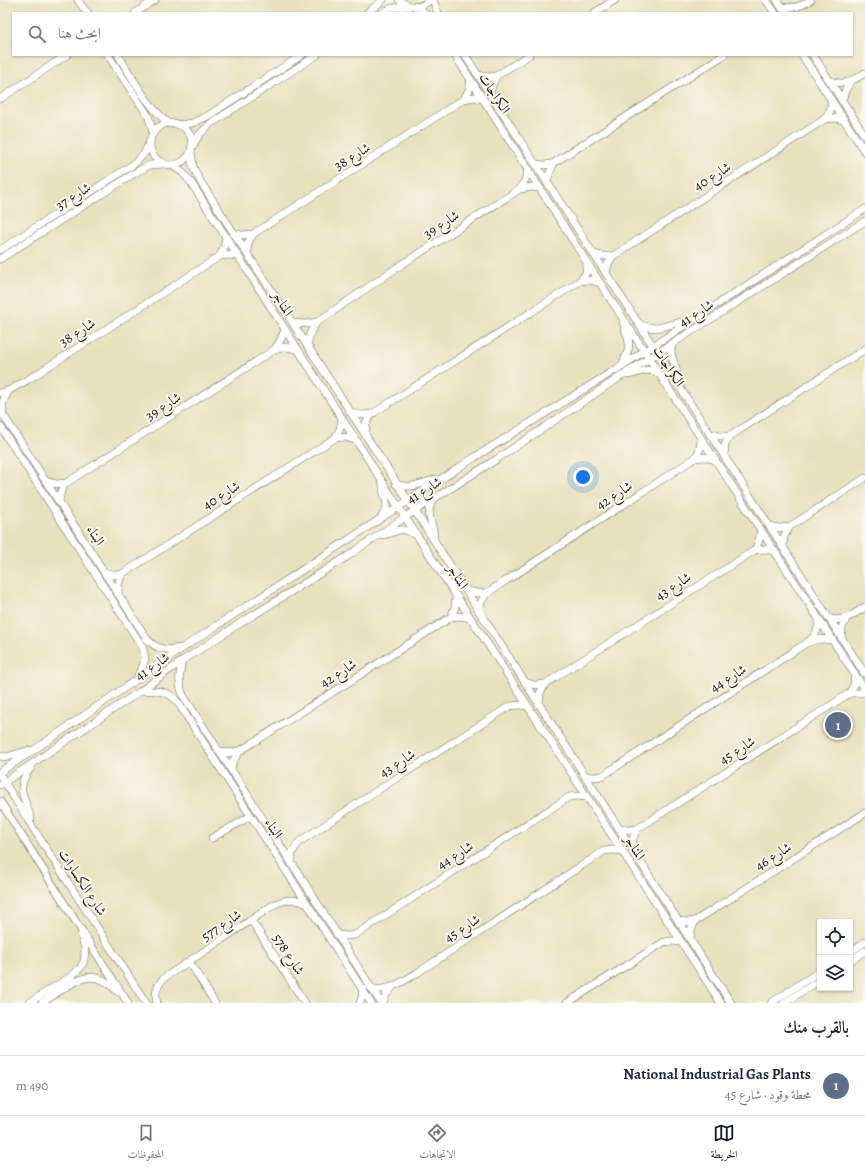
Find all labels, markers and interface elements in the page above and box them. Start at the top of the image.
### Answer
search box [12,12,853,56]
icon: search [26,23,48,45]
text: ابحث هنا [58,23,101,43]
street label: الكراجات [474,69,515,117]
street label: شارع 38 [330,138,375,177]
street label: شارع 40 [690,157,736,197]
street label: شارع 37 [52,178,96,217]
street label: شارع 39 [420,206,464,245]
street label: المناجر [266,285,298,320]
street label: شارع 41 [675,295,719,333]
street label: شارع 38 [55,314,100,353]
street label: الكراجات [648,342,689,390]
street label: شارع 39 [142,388,186,427]
your location [573,467,593,487]
street label: شارع 41 [403,472,447,510]
street label: شارع 40 [199,476,245,516]
street label: شارع 42 [592,477,637,516]
street label: البناء [82,521,109,549]
street label: المناجر [441,558,473,593]
street label: شارع 43 [652,568,696,607]
street label: شارع 41 [131,648,175,687]
street label: شارع 42 [316,655,361,694]
street label: شارع 44 [706,660,751,699]
pin: 1 [825,710,851,740]
street label: شارع 45 [716,732,760,771]
street label: شارع 43 [376,745,420,784]
street label: البناء [260,814,287,842]
street label: المناجر [618,829,650,864]
street label: شارع 44 [433,837,478,876]
street label: شارع 46 [751,838,796,877]
street label: شارع الكسارات [52,845,111,920]
street label: شارع 577 [197,905,246,947]
street label: شارع 45 [441,910,485,949]
map controls [817,919,853,991]
button: locate [817,919,853,955]
street label: شارع 578 [266,930,309,980]
button: layers [817,955,853,991]
text: بالقرب منك [783,1016,849,1039]
text: National Industrial Gas Plants [623,1064,811,1084]
text: 490 m [16,1077,48,1094]
text: 1 [834,1077,838,1094]
text: محطة وقود · شارع 45 [725,1086,811,1103]
tab: المحفوظات [128,1122,164,1165]
tab: الاتجاهات [419,1122,456,1165]
tab: الخريطة [711,1122,737,1165]

